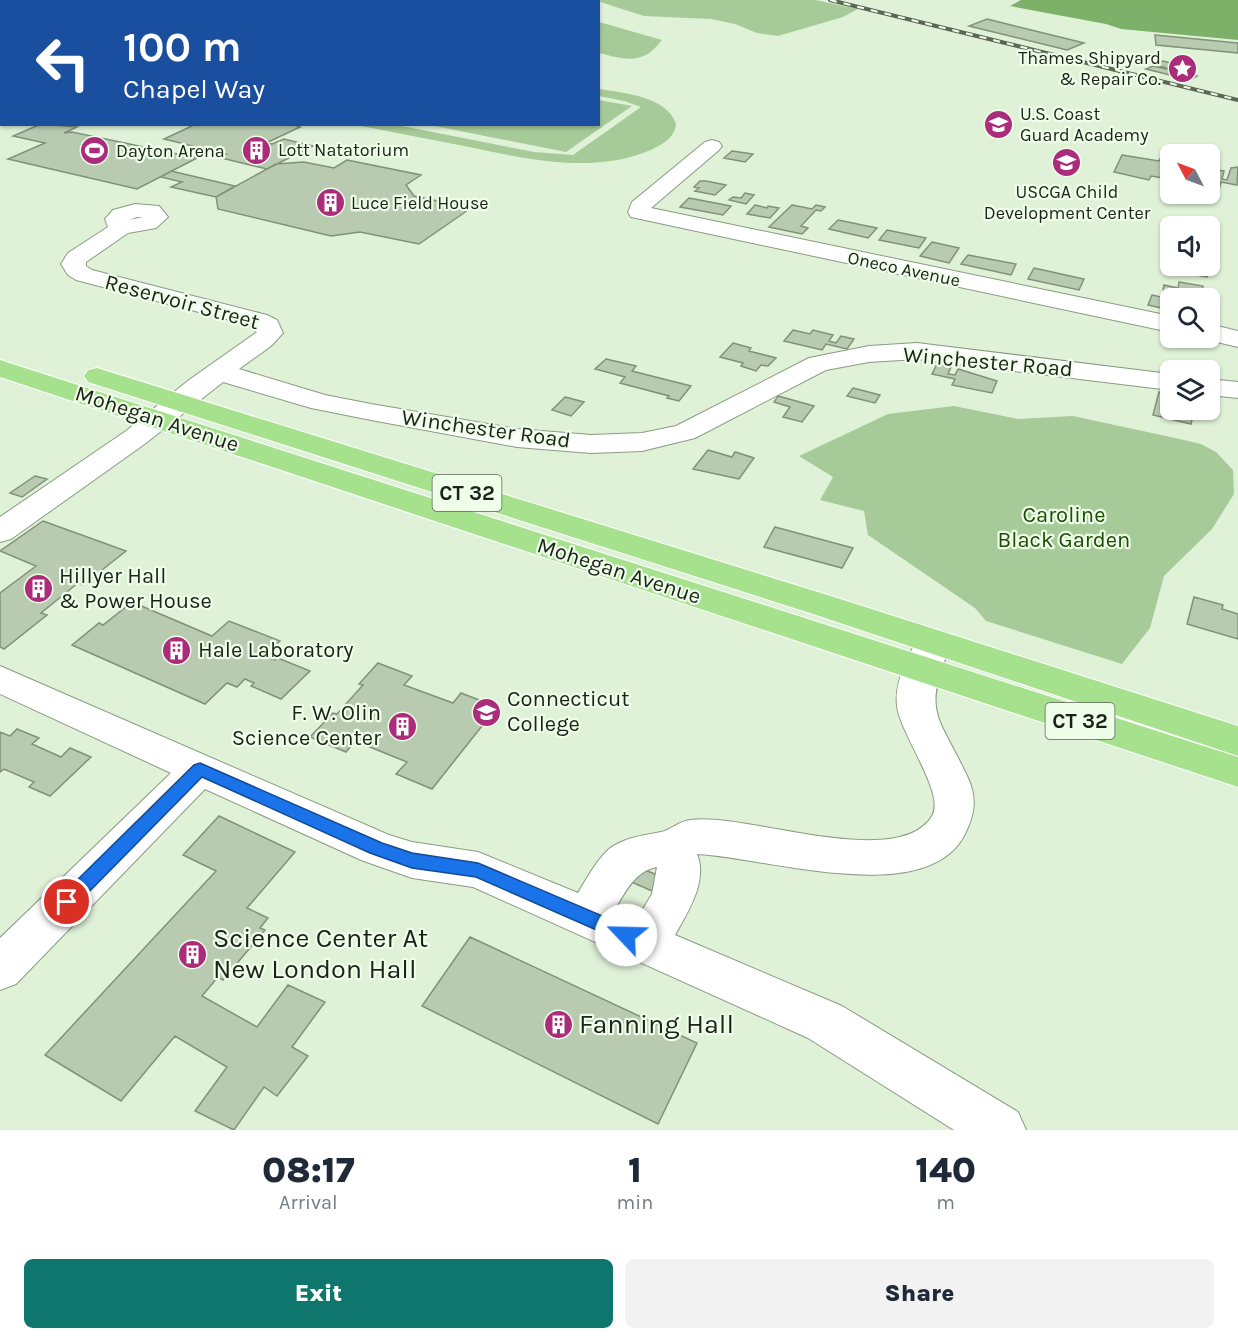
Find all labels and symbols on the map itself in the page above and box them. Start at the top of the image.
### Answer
place label: Thames Shipyard & Repair Co. [1018,47,1161,90]
place icon: Thames Shipyard & Repair Co. [1166,52,1198,84]
place label: U.S. Coast Guard Academy [1020,103,1149,146]
school or university icon: U.S. Coast Guard Academy [983,108,1015,140]
building icon: Lott Natatorium [241,134,273,166]
sports icon: Dayton Arena [79,135,111,167]
place label: Lott Natatorium [278,139,409,161]
place label: Dayton Arena [116,140,225,162]
north arrow [1160,144,1220,204]
school or university icon: USCGA Child Development Center [1051,147,1083,179]
place label: USCGA Child Development Center [984,181,1151,224]
building icon: Luce Field House [314,187,346,219]
place label: Luce Field House [351,192,489,214]
street label: Oneco Avenue [846,246,962,292]
street label: Reservoir Street [102,269,262,335]
street label: Winchester Road [902,342,1074,382]
street label: Mohegan Avenue [72,380,242,458]
street label: Winchester Road [400,404,572,454]
road number: CT 32 [432,475,502,511]
park label: Caroline Black Garden [998,502,1130,553]
street label: Mohegan Avenue [534,532,704,610]
place label: Hillyer Hall & Power House [59,563,212,614]
building icon: Hillyer Hall & Power House [22,573,54,605]
building icon: Hale Laboratory [161,634,193,666]
place label: Hale Laboratory [198,637,354,663]
place label: Connecticut College [507,686,629,737]
school or university icon: Connecticut College [470,696,502,728]
place label: F. W. Olin Science Center [232,700,381,751]
road number: CT 32 [1046,703,1114,739]
building icon: F. W. Olin Science Center [386,710,418,742]
pin [41,876,92,927]
position arrow [594,903,658,967]
place label: Science Center At New London Hall [213,922,428,985]
building icon: Science Center At New London Hall [176,938,208,970]
building icon: Fanning Hall [542,1008,574,1040]
place label: Fanning Hall [579,1008,734,1040]

